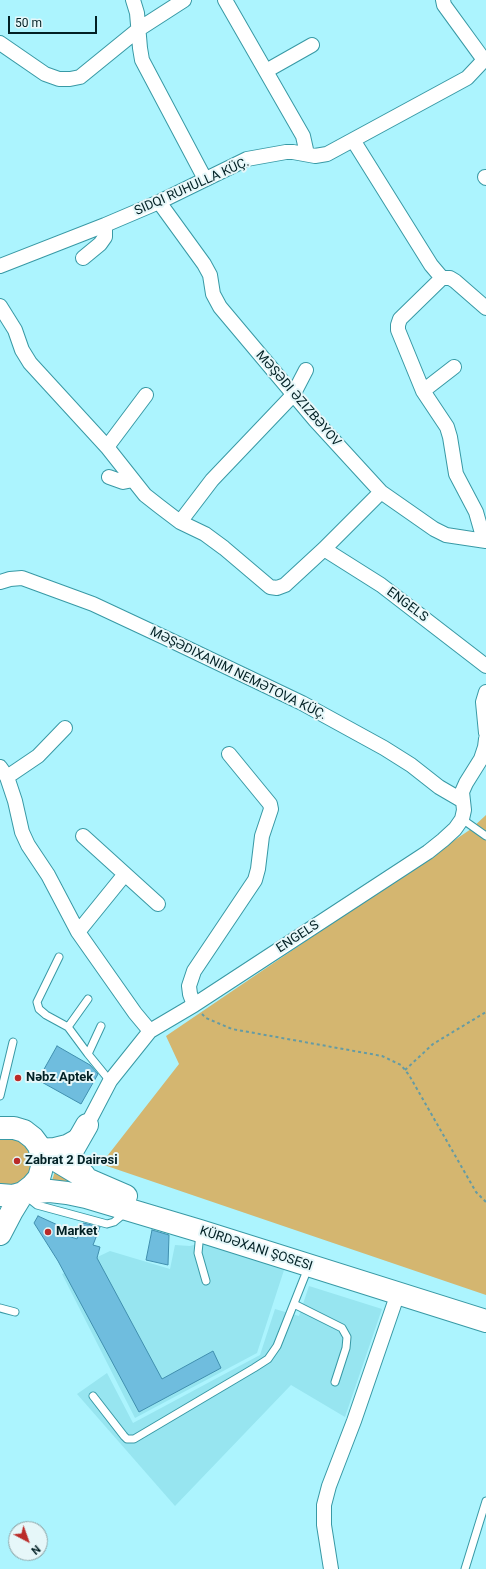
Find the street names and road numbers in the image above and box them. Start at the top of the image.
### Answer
street label: SIDQI RUHULLA KÜÇ. [132,155,252,219]
street label: MƏŞƏDI ƏZIZBƏYOV [252,348,344,450]
street label: ENGELS [383,584,431,626]
street label: MƏŞƏDIXANIM NEMƏTOVA KÜÇ. [147,624,329,724]
street label: ENGELS [274,917,322,957]
street label: KÜRDƏXANI ŞOSESI [198,1223,314,1275]

